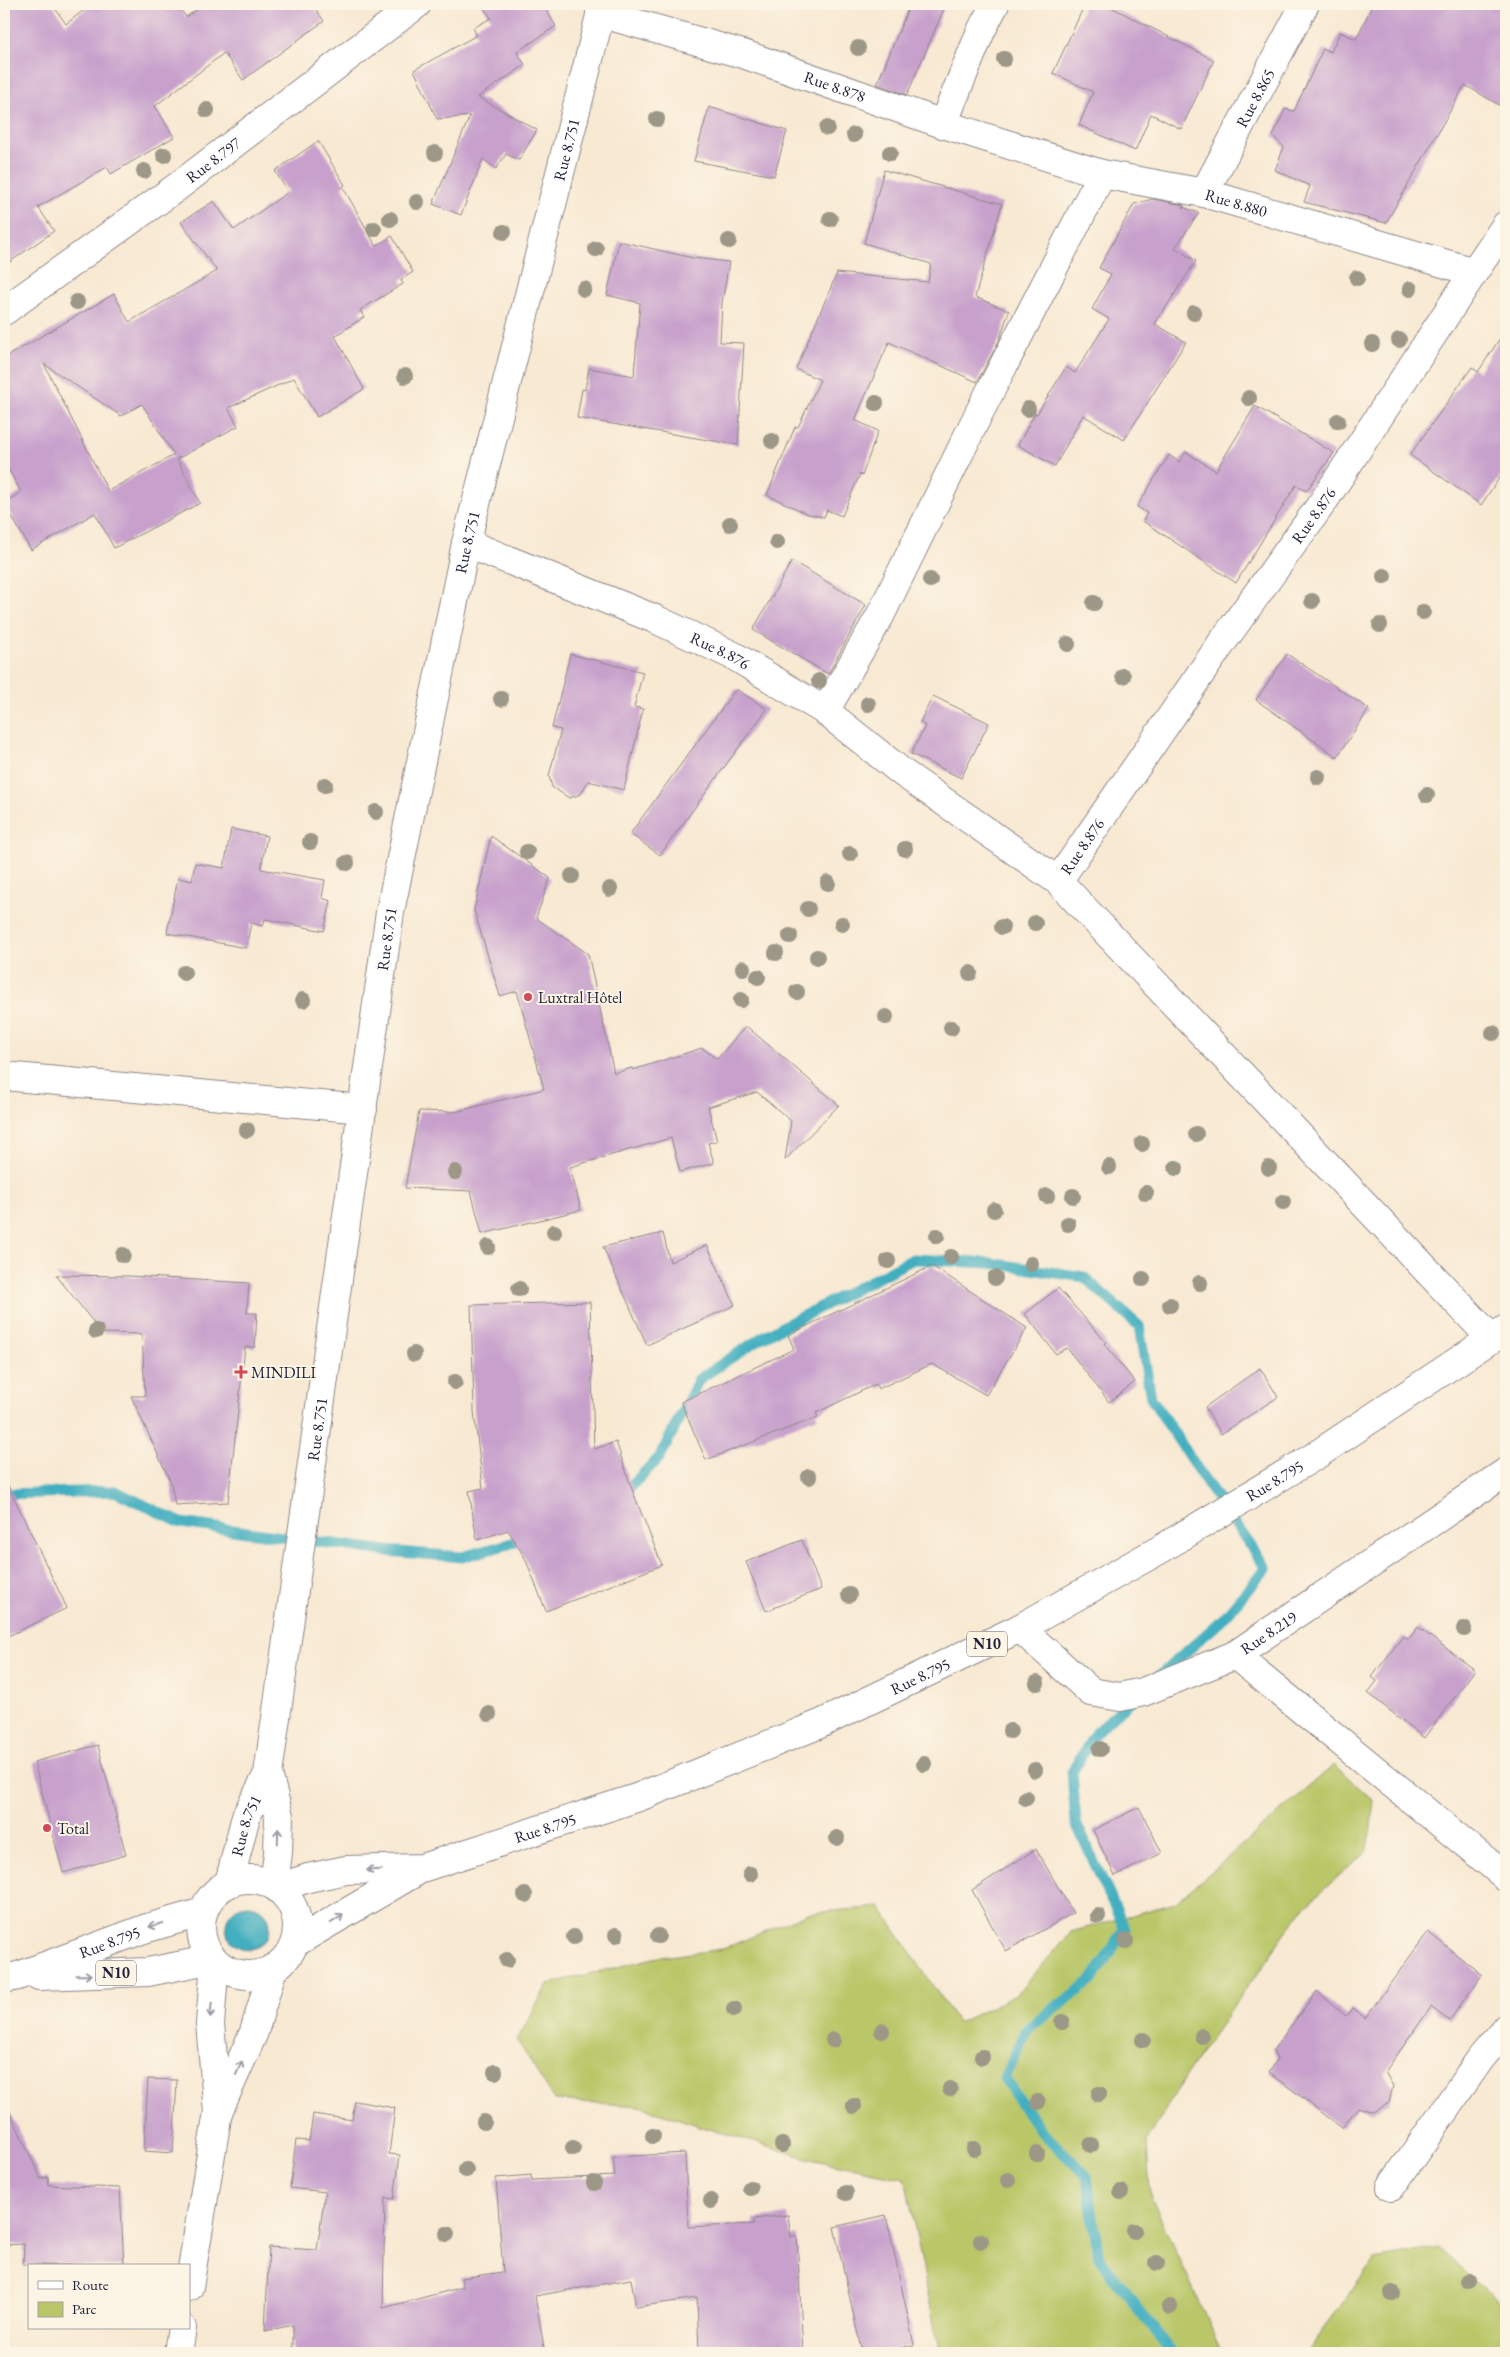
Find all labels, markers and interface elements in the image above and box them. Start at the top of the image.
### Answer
street label: Rue 8.865 [1231,65,1280,131]
street label: Rue 8.878 [801,66,868,107]
street label: Rue 8.751 [549,116,585,183]
street label: Rue 8.797 [181,132,245,188]
street label: Rue 8.880 [1203,184,1270,222]
street label: Rue 8.876 [1287,483,1341,548]
street label: Rue 8.751 [450,509,485,575]
street label: Rue 8.876 [687,627,754,674]
street label: Rue 8.876 [1056,814,1109,879]
street label: Rue 8.751 [372,905,402,972]
place label: Luxtral Hôtel [538,987,623,1008]
marker: Luxtral Hôtel [522,991,534,1003]
place label: MINDILI [251,1362,316,1383]
marker: MINDILI [235,1366,247,1378]
street label: Rue 8.751 [302,1396,332,1462]
street label: Rue 8.795 [1242,1455,1307,1506]
street label: Rue 8.219 [1236,1606,1301,1659]
road number: N10 [967,1632,1007,1656]
street label: Rue 8.795 [887,1653,954,1700]
street label: Rue 8.751 [226,1791,266,1858]
street label: Rue 8.795 [512,1808,579,1848]
place label: Total [57,1818,89,1839]
marker: Total [41,1822,53,1834]
one-way arrow [273,1829,283,1845]
one-way arrow [366,1865,382,1875]
one-way arrow [330,1914,344,1924]
street label: Rue 8.795 [76,1921,143,1963]
one-way arrow [149,1921,165,1931]
road number: N10 [96,1960,136,1986]
one-way arrow [76,1970,92,1980]
one-way arrow [206,2002,216,2018]
one-way arrow [235,2061,245,2076]
legend [28,2264,190,2330]
text: Route [72,2275,109,2294]
text: Parc [72,2299,97,2318]

